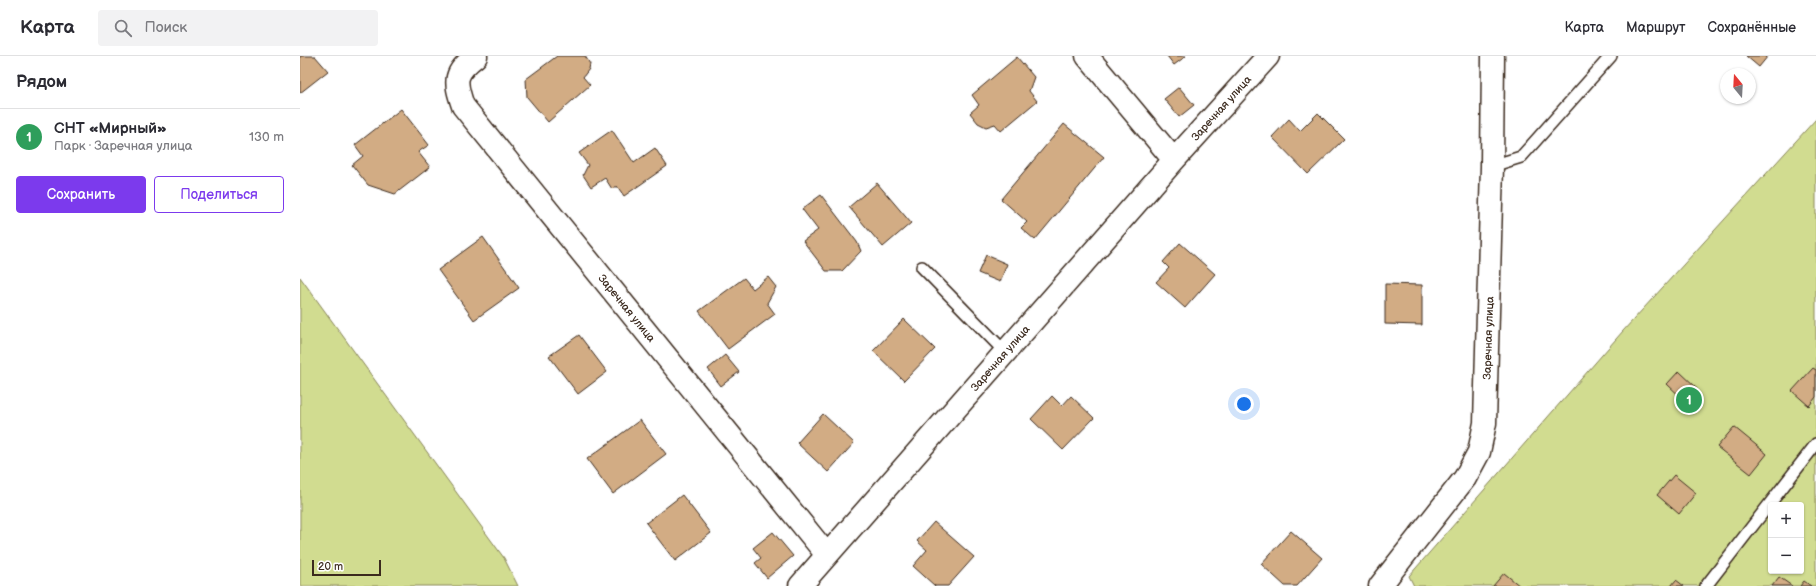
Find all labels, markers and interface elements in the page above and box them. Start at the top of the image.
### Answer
search box [98,10,378,46]
text: Карта [20,16,74,39]
icon: search [112,17,134,39]
text: Поиск [144,18,187,37]
text: Карта [1565,19,1604,36]
text: Маршрут [1626,19,1686,36]
text: Сохранённые [1708,19,1796,36]
north arrow [1720,68,1756,104]
text: Рядом [16,72,67,92]
street label: Заречная улица [1189,73,1254,144]
text: СНТ «Мирный» [54,119,167,138]
text: 1 [26,129,32,145]
text: 130 m [249,129,284,145]
text: Парк · Заречная улица [54,138,192,154]
button: Сохранить [16,176,146,213]
button: Поделиться [154,176,284,213]
street label: Заречная улица [595,272,658,345]
street label: Заречная улица [1481,296,1496,380]
street label: Заречная улица [968,322,1033,394]
pin: 1 [1676,385,1702,415]
your location [1234,394,1254,414]
map controls [1768,502,1804,574]
button: + [1768,502,1804,538]
button: − [1768,538,1804,574]
scale bar [312,558,381,577]
text: 20 m [318,560,343,573]

